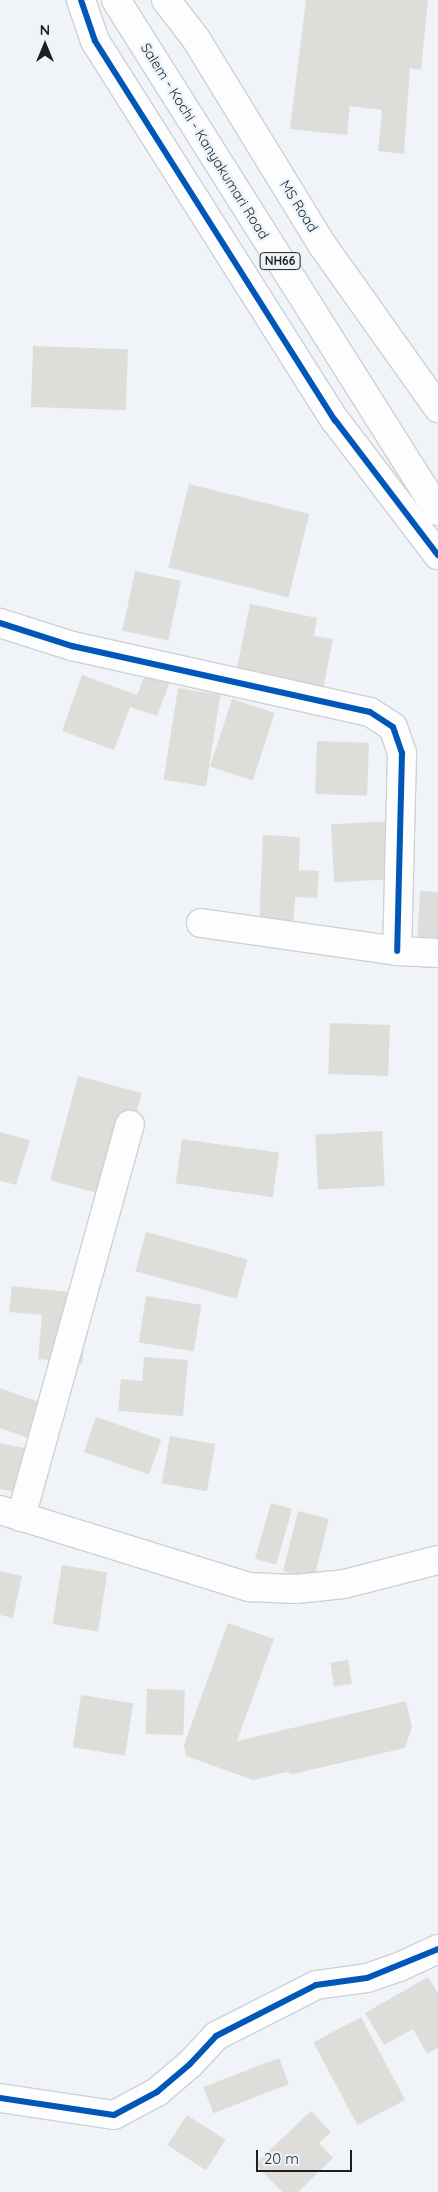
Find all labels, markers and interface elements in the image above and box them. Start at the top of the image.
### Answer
north arrow [20,20,70,70]
text: N [40,21,50,39]
street label: Salem - Kochi - Kanyakumari Road [137,40,273,242]
street label: MS Road [277,177,321,235]
road number: NH66 [259,252,301,270]
scale bar [258,2140,354,2172]
text: 20 m [264,2149,299,2168]

